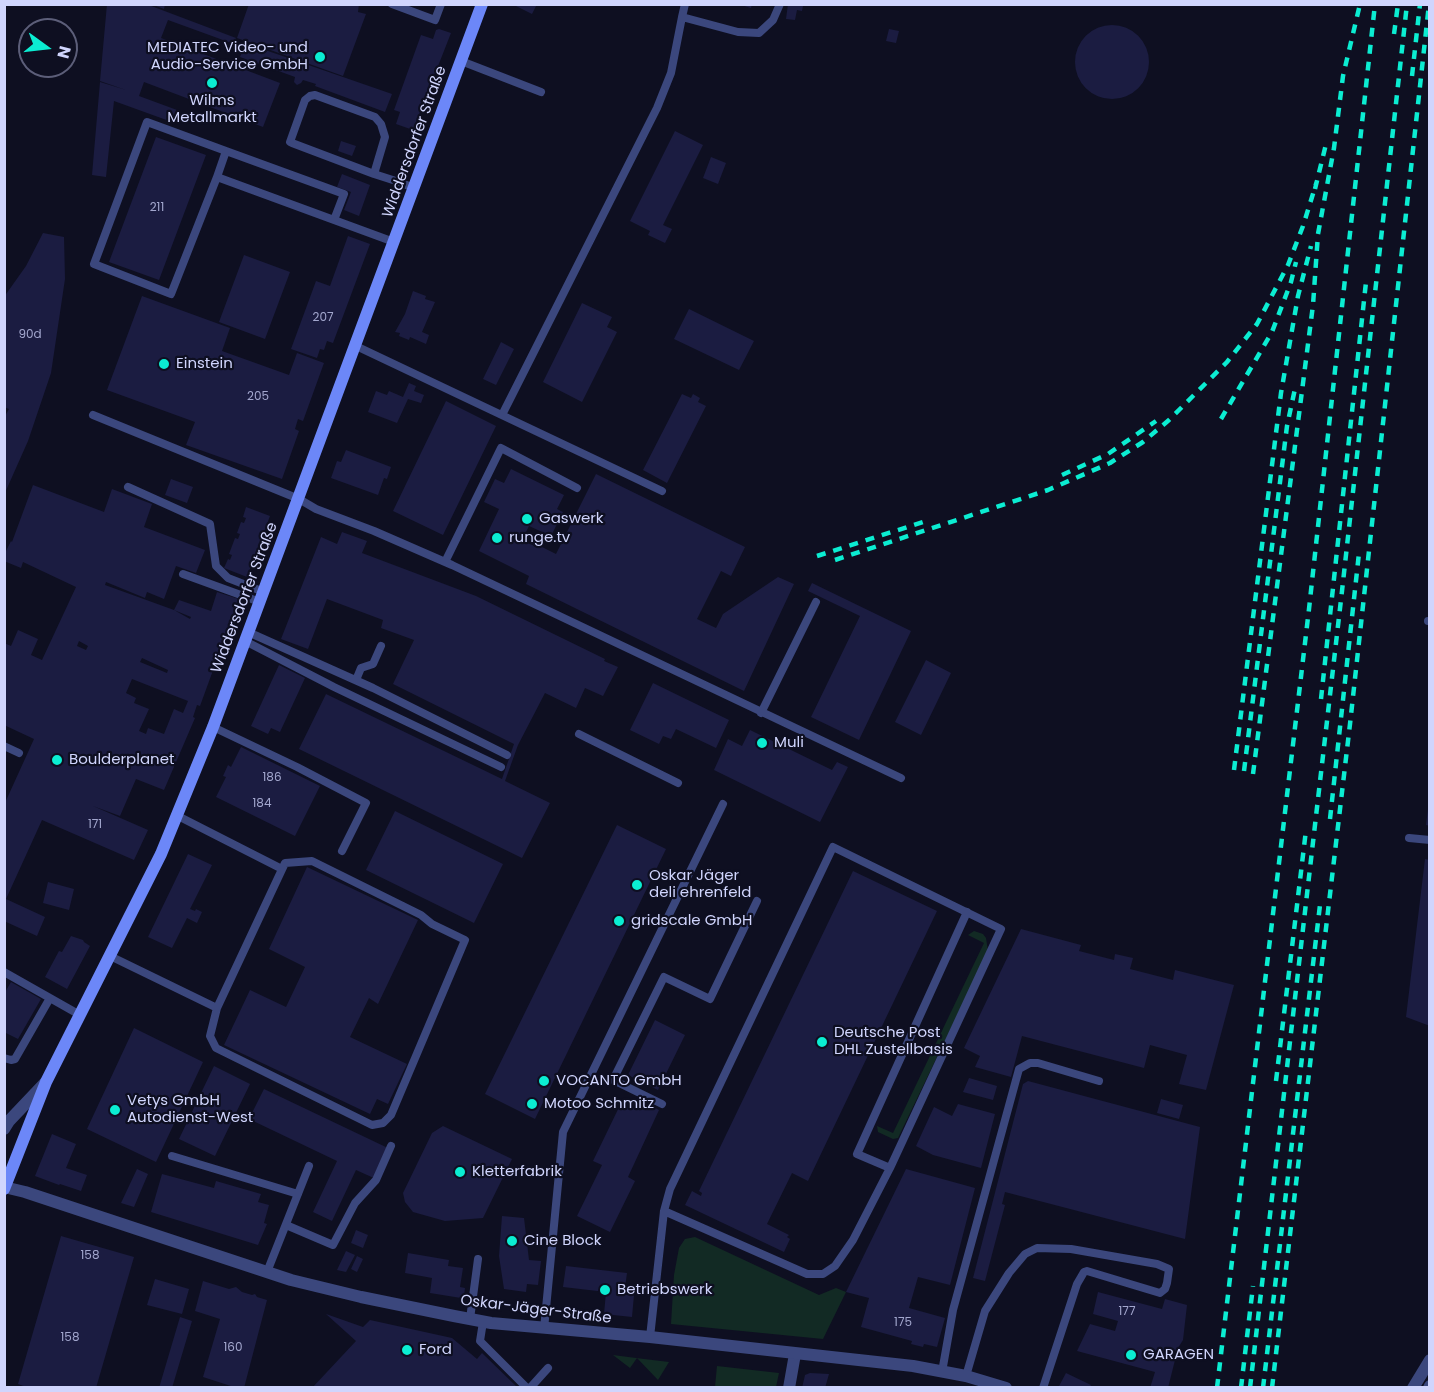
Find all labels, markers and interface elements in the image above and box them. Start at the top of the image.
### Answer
north arrow [18,18,78,78]
place label: MEDIATEC Video- und Audio-Service GmbH [147,39,308,74]
text: N [51,43,77,61]
marker: MEDIATEC Video- und Audio-Service GmbH [313,50,327,64]
street label: Widdersdorfer Straße [379,64,451,220]
marker: Wilms Metallmarkt [205,76,219,90]
place label: Wilms Metallmarkt [167,92,257,127]
house number: 211 [150,201,164,215]
house number: 207 [313,311,333,325]
house number: 90d [18,328,42,342]
place label: Einstein [176,355,233,373]
marker: Einstein [157,357,171,371]
house number: 205 [247,390,269,404]
place label: Gaswerk [539,510,604,528]
marker: Gaswerk [520,512,534,526]
street label: Widdersdorfer Straße [208,520,282,676]
place label: runge.tv [509,529,570,547]
marker: runge.tv [490,531,504,545]
place label: Muli [774,734,804,752]
marker: Muli [755,736,769,750]
place label: Boulderplanet [69,751,174,769]
marker: Boulderplanet [50,753,64,767]
house number: 186 [262,771,282,785]
house number: 184 [253,797,271,811]
house number: 171 [88,818,102,832]
place label: Oskar Jäger deli ehrenfeld [649,867,751,902]
marker: Oskar Jäger deli ehrenfeld [630,878,644,892]
place label: gridscale GmbH [631,912,752,930]
marker: gridscale GmbH [612,914,626,928]
place label: Deutsche Post DHL Zustellbasis [834,1024,953,1059]
marker: Deutsche Post DHL Zustellbasis [815,1035,829,1049]
place label: VOCANTO GmbH [556,1072,682,1090]
marker: VOCANTO GmbH [537,1074,551,1088]
place label: Vetys GmbH Autodienst-West [127,1092,253,1127]
place label: Motoo Schmitz [544,1095,654,1113]
marker: Motoo Schmitz [525,1097,539,1111]
marker: Vetys GmbH Autodienst-West [108,1103,122,1117]
place label: Kletterfabrik [472,1163,562,1181]
marker: Kletterfabrik [453,1165,467,1179]
place label: Cine Block [524,1232,601,1250]
marker: Cine Block [505,1234,519,1248]
house number: 158 [81,1249,99,1263]
place label: Betriebswerk [617,1281,712,1299]
marker: Betriebswerk [598,1283,612,1297]
street label: Oskar-Jäger-Straße [459,1292,613,1328]
house number: 177 [1119,1305,1135,1319]
house number: 175 [894,1316,912,1330]
house number: 158 [61,1331,79,1345]
house number: 160 [224,1341,242,1355]
place label: Ford [419,1341,452,1359]
marker: Ford [400,1343,414,1357]
place label: GARAGEN [1143,1346,1214,1364]
marker: GARAGEN [1124,1348,1138,1362]

